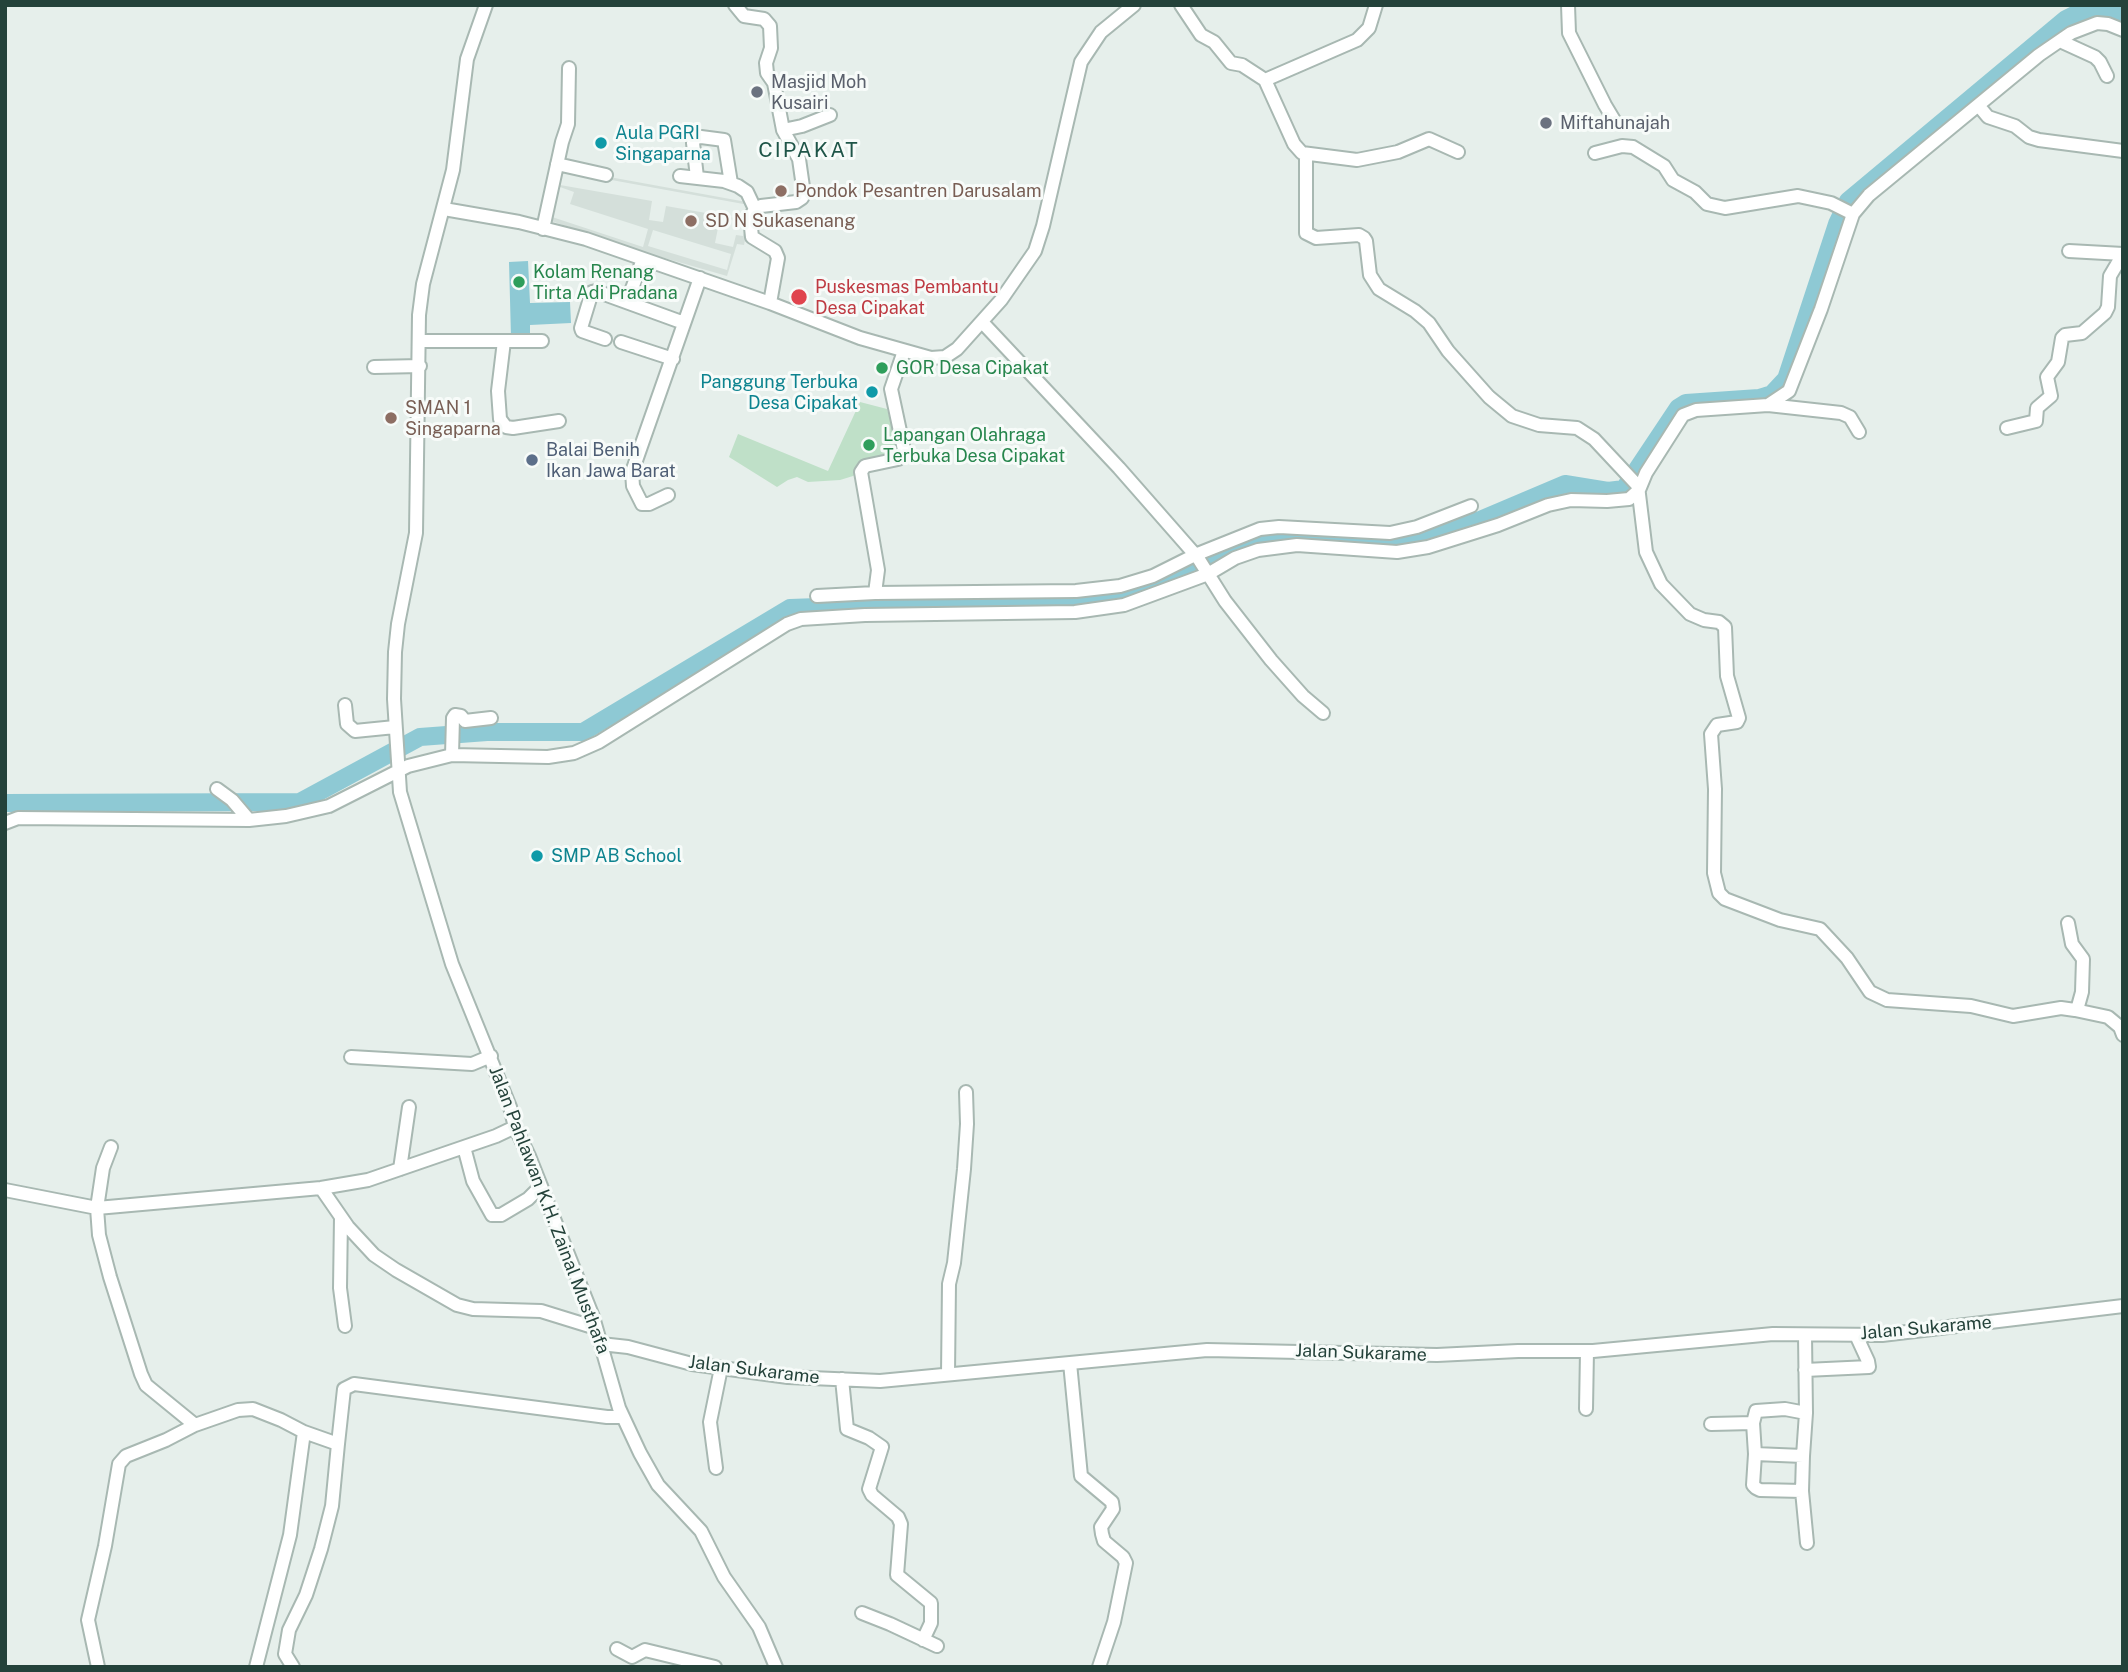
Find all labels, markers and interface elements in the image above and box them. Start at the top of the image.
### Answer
place label: Masjid Moh Kusairi [771,71,867,114]
marker: Masjid Moh Kusairi [749,84,765,100]
place label: Miftahunajah [1560,112,1670,134]
marker: Miftahunajah [1538,115,1554,131]
place label: Aula PGRI Singaparna [615,122,711,164]
marker: Aula PGRI Singaparna [593,135,609,151]
district label: CIPAKAT [759,138,859,164]
place label: Pondok Pesantren Darusalam [795,180,1042,202]
marker: Pondok Pesantren Darusalam [773,183,789,199]
place label: SD N Sukasenang [705,210,855,232]
marker: SD N Sukasenang [683,213,699,229]
place label: Kolam Renang Tirta Adi Pradana [533,261,678,304]
marker: Kolam Renang Tirta Adi Pradana [511,274,527,290]
place label: Puskesmas Pembantu Desa Cipakat [815,276,999,318]
marker: Puskesmas Pembantu Desa Cipakat [789,287,809,307]
place label: GOR Desa Cipakat [896,357,1049,379]
marker: GOR Desa Cipakat [874,360,890,376]
place label: Panggung Terbuka Desa Cipakat [700,371,858,414]
marker: Panggung Terbuka Desa Cipakat [864,384,880,400]
place label: SMAN 1 Singaparna [405,397,501,440]
marker: SMAN 1 Singaparna [383,410,399,426]
place label: Lapangan Olahraga Terbuka Desa Cipakat [883,424,1065,466]
marker: Lapangan Olahraga Terbuka Desa Cipakat [861,437,877,453]
place label: Balai Benih Ikan Jawa Barat [546,439,676,482]
marker: Balai Benih Ikan Jawa Barat [524,452,540,468]
place label: SMP AB School [551,845,682,867]
marker: SMP AB School [529,848,545,864]
street label: Jalan Pahlawan K.H. Zainal Musthafa [484,1063,614,1357]
street label: Jalan Sukarame [1859,1311,1993,1345]
street label: Jalan Sukarame [1295,1340,1427,1366]
street label: Jalan Sukarame [687,1351,821,1389]

